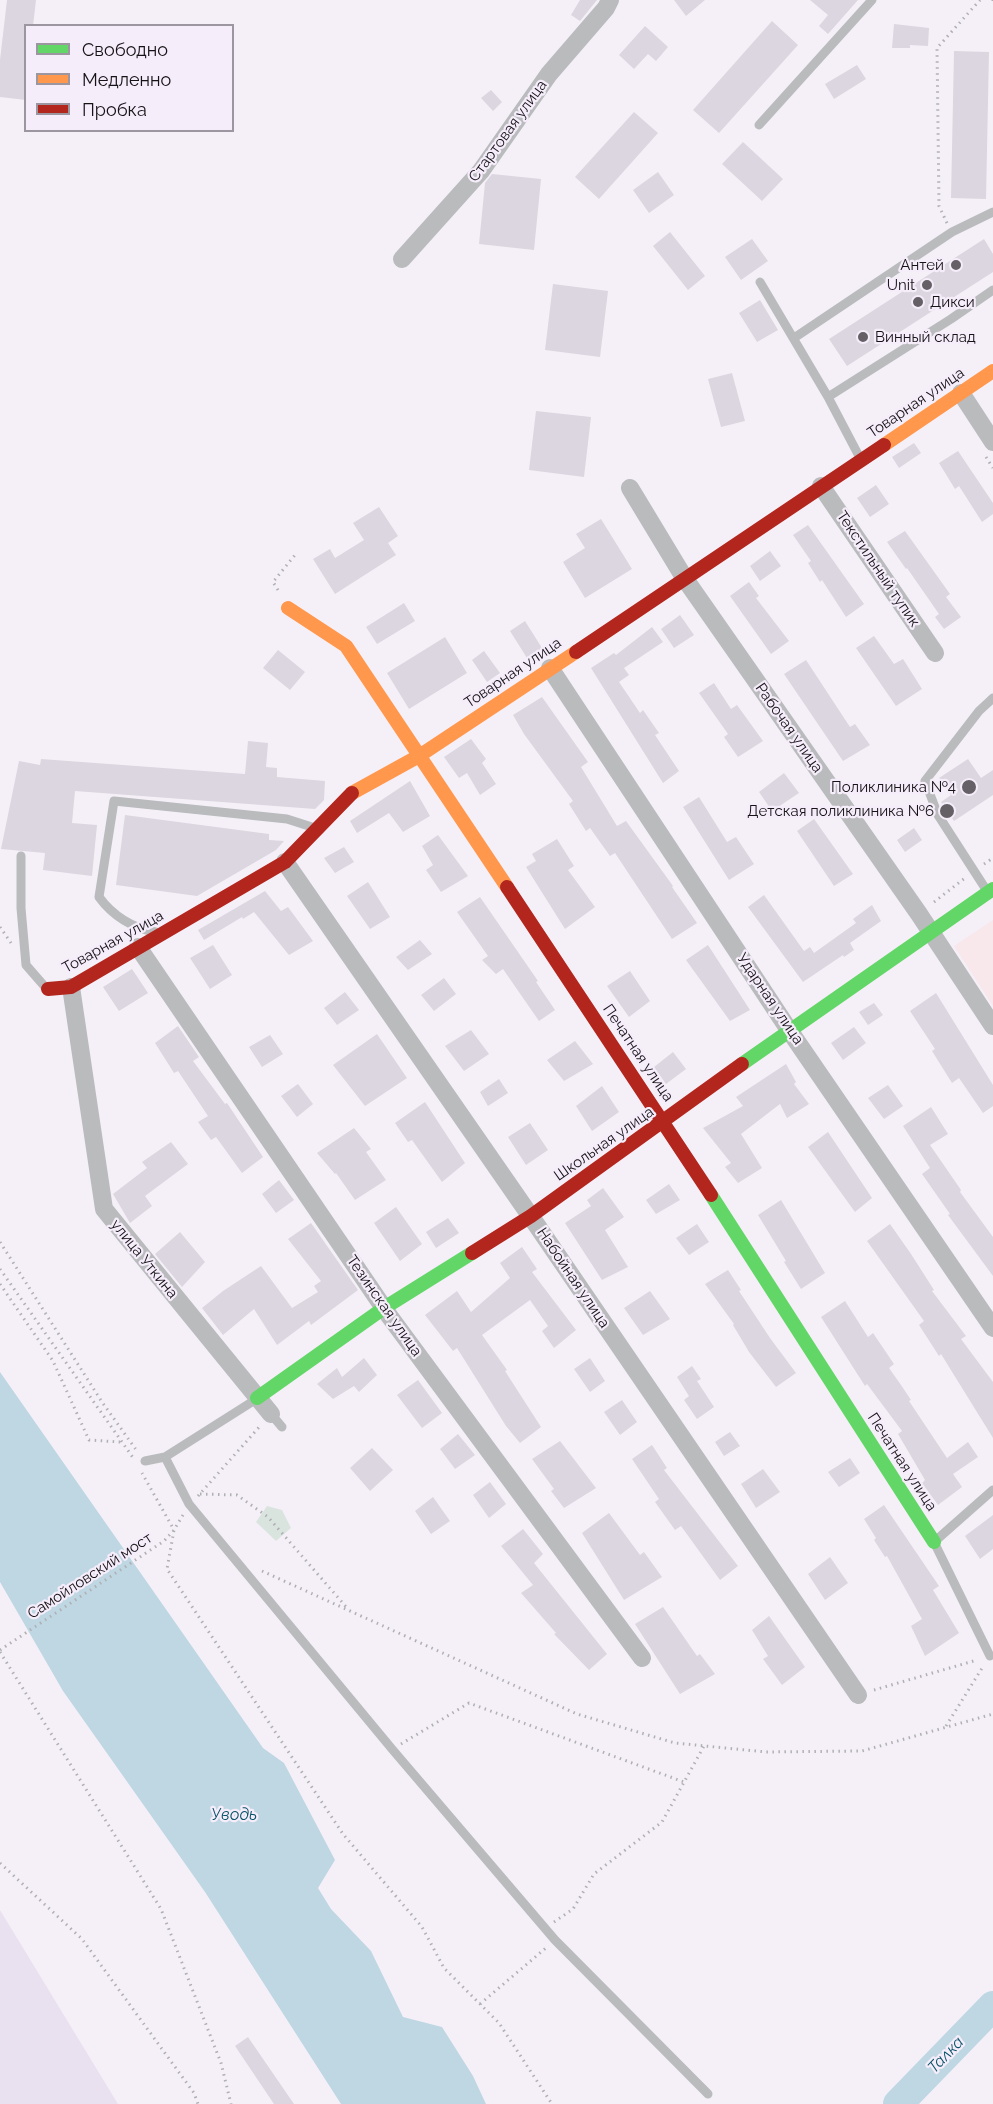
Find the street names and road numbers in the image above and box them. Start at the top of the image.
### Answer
street label: Стартовая улица [465,77,551,185]
street label: Товарная улица [864,364,968,442]
street label: Текстильный тупик [833,508,923,630]
street label: Товарная улица [461,634,565,712]
street label: Рабочая улица [751,680,827,776]
street label: Товарная улица [59,907,167,977]
street label: Ударная улица [733,950,807,1048]
street label: Печатная улица [599,1001,677,1105]
street label: Школьная улица [551,1103,657,1185]
street label: улица Уткина [107,1216,181,1302]
street label: Набойная улица [533,1224,613,1332]
street label: Тезинская улица [342,1252,426,1360]
street label: Печатная улица [864,1410,940,1514]
street label: Самойловский мост [24,1529,156,1623]

